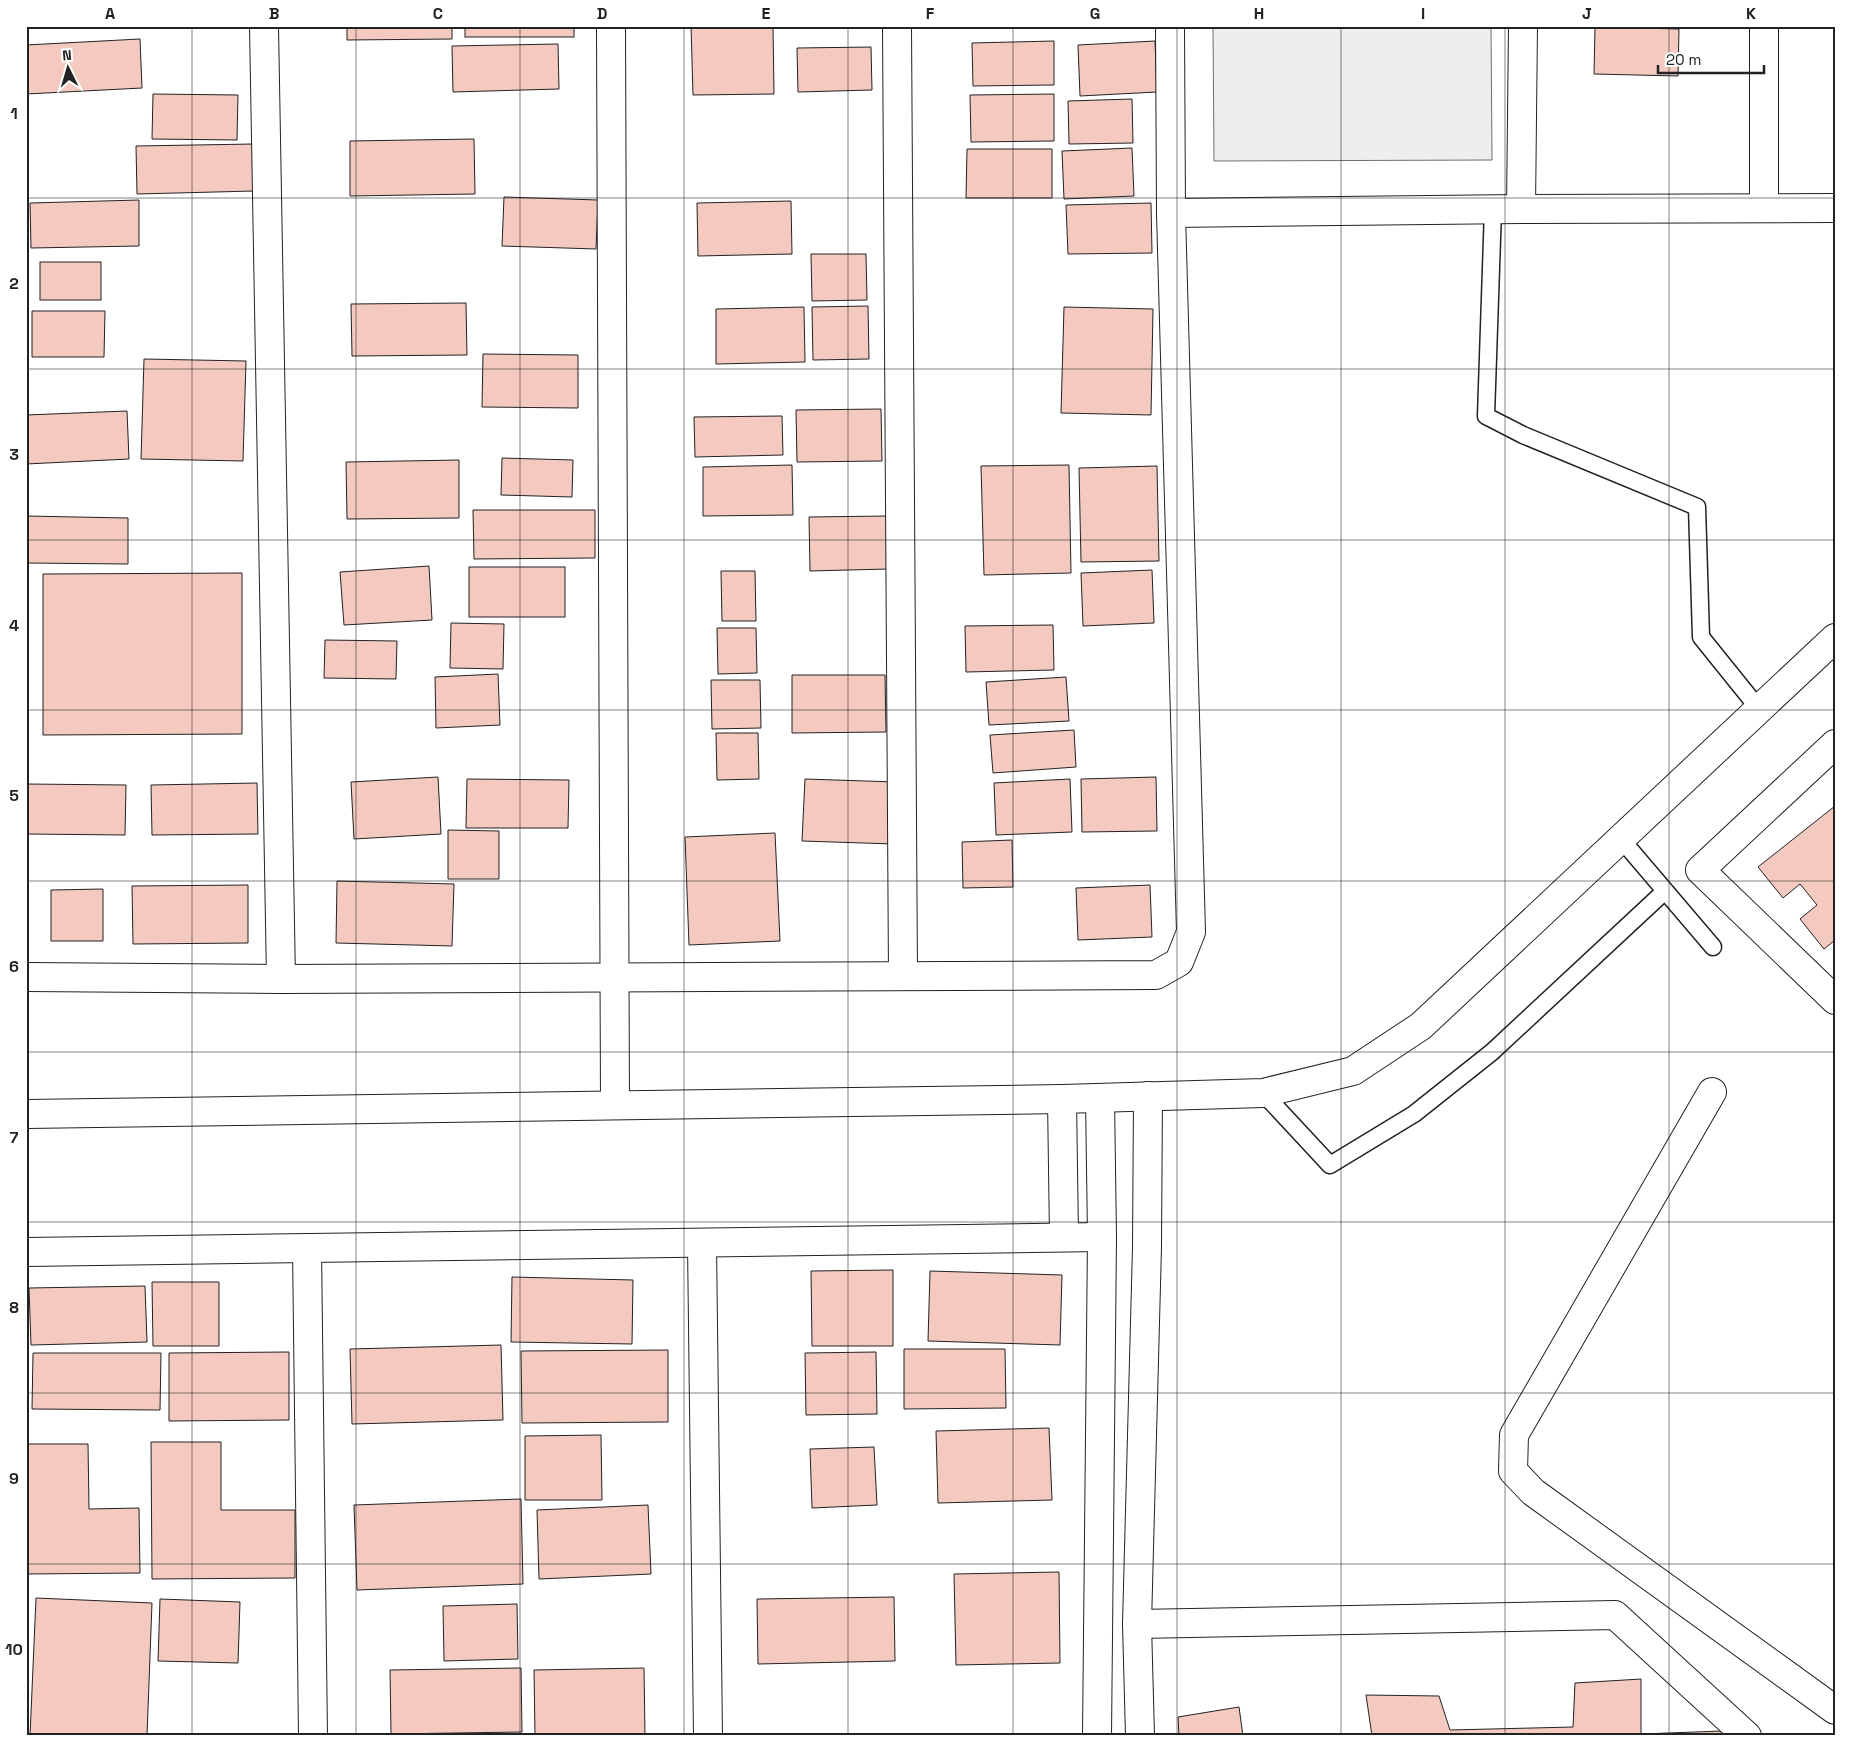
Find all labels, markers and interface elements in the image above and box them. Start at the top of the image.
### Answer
text: A [105,3,115,24]
text: B [269,3,279,24]
text: C [433,3,443,24]
text: D [597,3,607,24]
text: E [762,3,771,24]
text: F [926,3,935,24]
text: G [1090,3,1100,24]
text: H [1254,3,1264,24]
text: I [1421,3,1425,24]
text: J [1582,3,1592,24]
text: K [1746,3,1756,24]
north arrow [42,42,92,92]
scale bar [1658,42,1765,74]
text: N [61,46,72,64]
text: 20 m [1666,50,1701,69]
text: 1 [10,103,18,124]
text: 2 [9,273,19,294]
text: 3 [9,444,19,465]
text: 4 [9,615,19,636]
text: 5 [9,785,19,806]
text: 6 [9,956,19,977]
text: 7 [10,1127,19,1148]
text: 8 [9,1297,19,1318]
text: 9 [9,1468,19,1489]
text: 10 [5,1639,23,1660]

